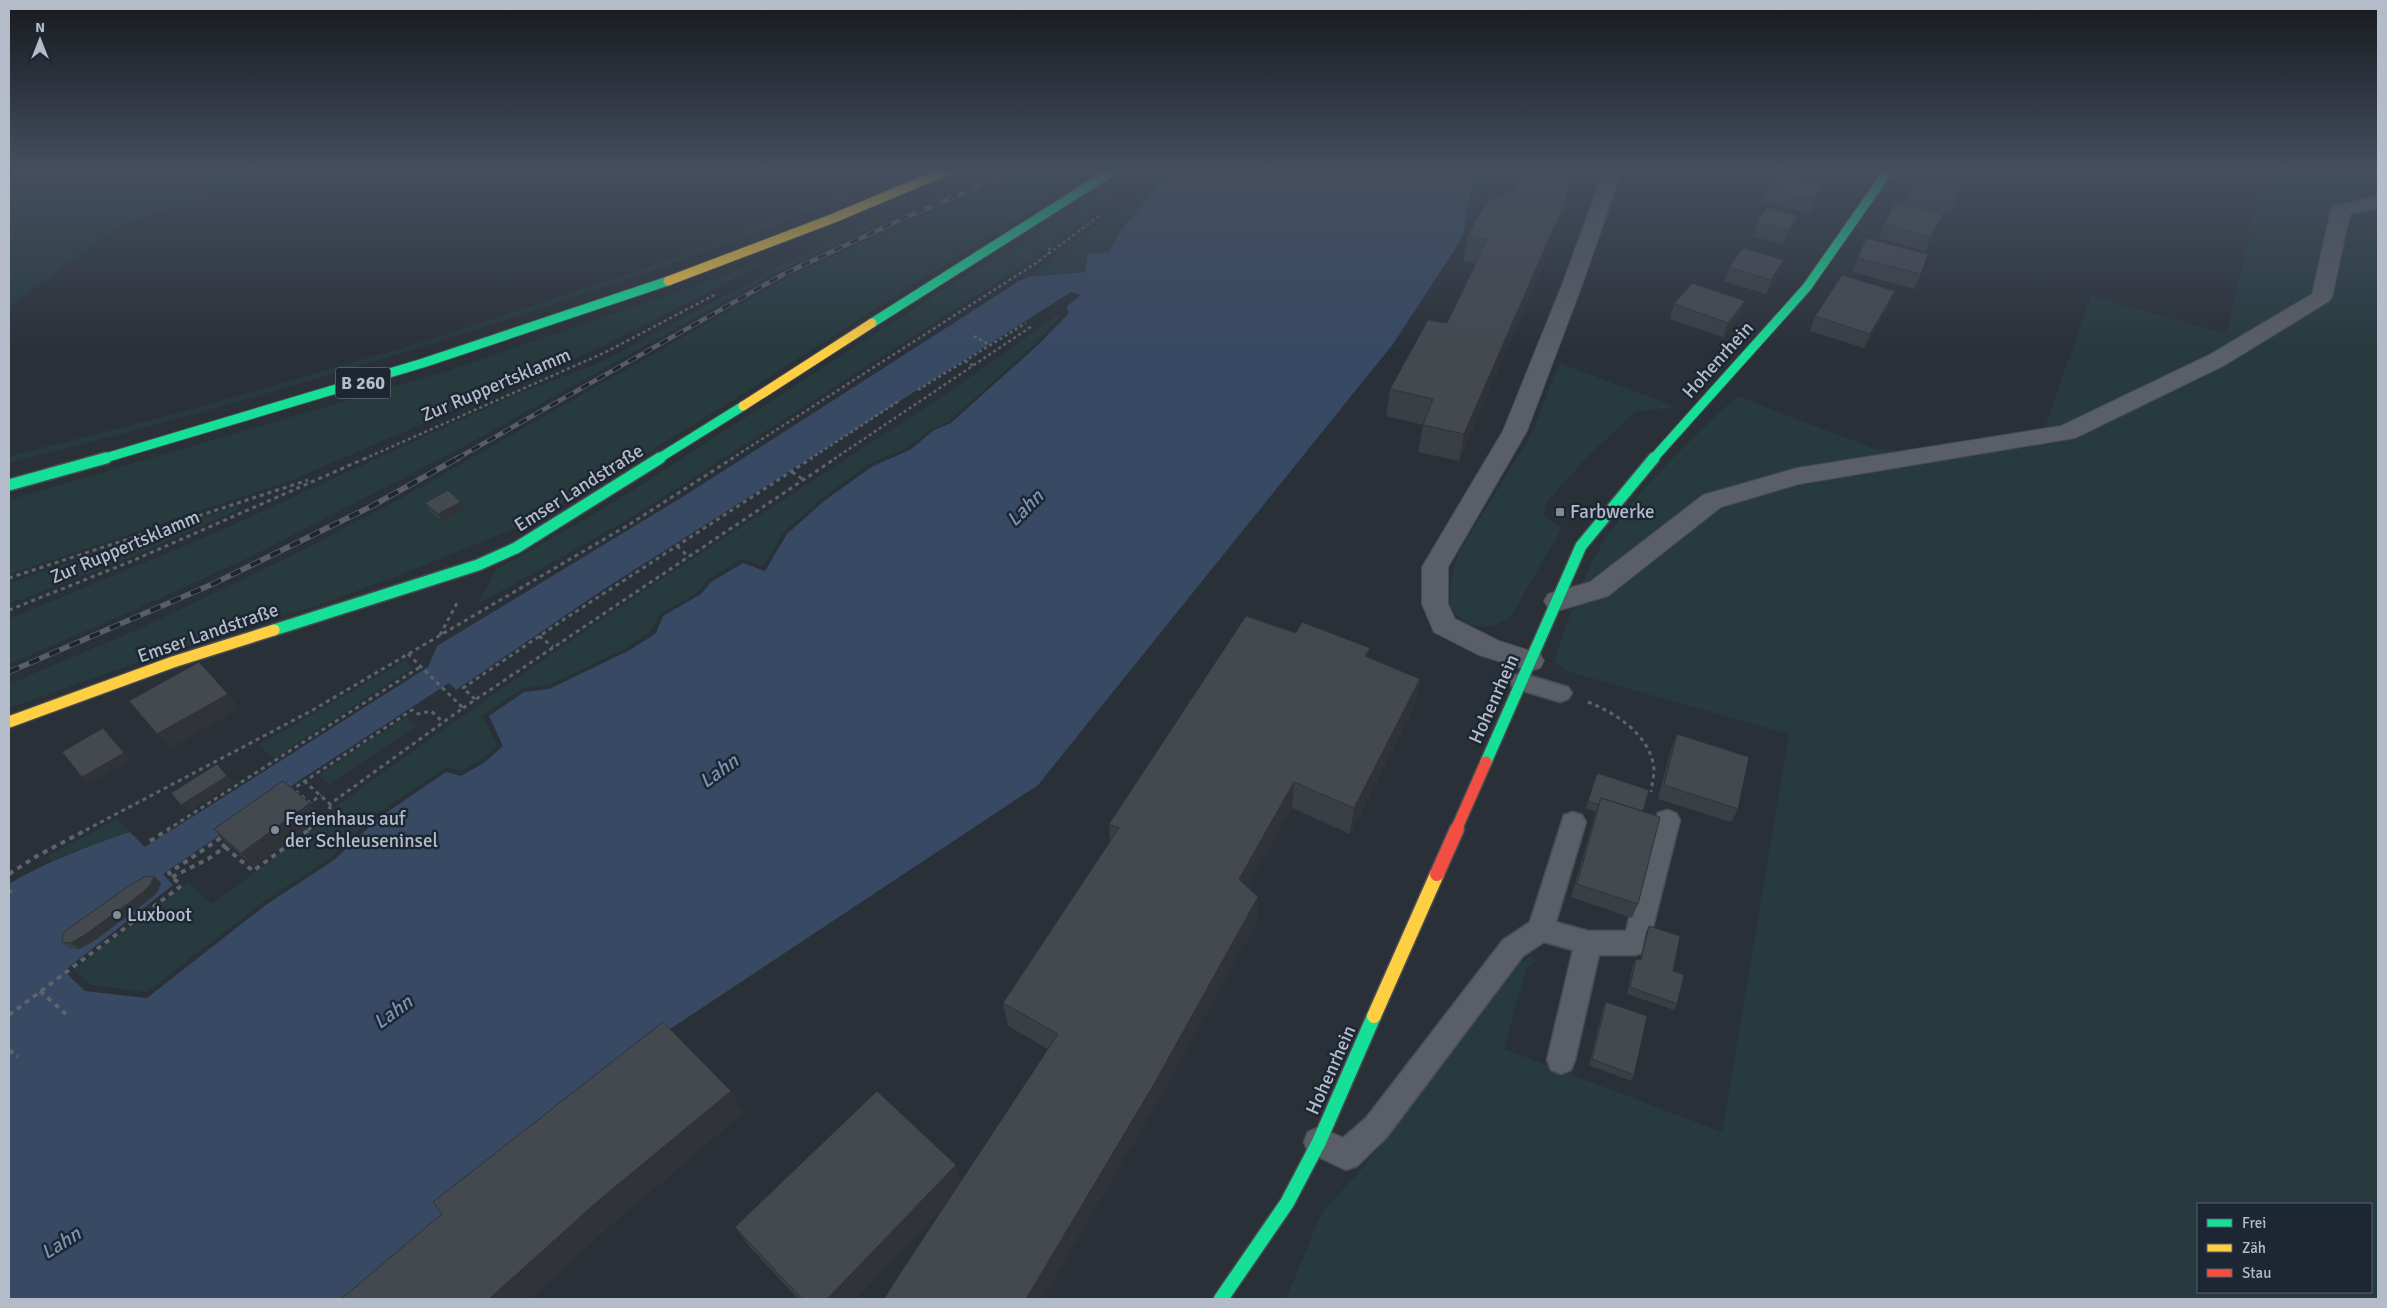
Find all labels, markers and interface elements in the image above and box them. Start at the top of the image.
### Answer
north arrow [15,15,65,65]
text: N [35,19,45,36]
street label: Hohenrhein [1677,317,1759,403]
street label: Zur Ruppertsklamm [418,343,574,427]
road number: B 260 [336,368,390,398]
street label: Emser Landstraße [510,439,648,537]
water label: Lahn [1001,483,1050,532]
place label: Farbwerke [1570,500,1655,524]
street label: Zur Ruppertsklamm [47,505,203,589]
marker: Farbwerke [1554,506,1566,518]
street label: Emser Landstraße [134,598,282,668]
street label: Hohenrhein [1464,651,1524,747]
water label: Lahn [695,748,744,794]
place label: Ferienhaus auf der Schleuseninsel [285,807,438,853]
marker: Ferienhaus auf der Schleuseninsel [269,824,281,836]
place label: Luxboot [127,903,192,927]
marker: Luxboot [111,909,123,921]
water label: Lahn [369,989,418,1035]
street label: Hohenrhein [1301,1022,1361,1118]
legend [2197,1203,2372,1293]
text: Frei [2242,1214,2266,1232]
water label: Lahn [36,1221,86,1265]
text: Zäh [2242,1239,2266,1257]
text: Stau [2242,1264,2271,1282]

